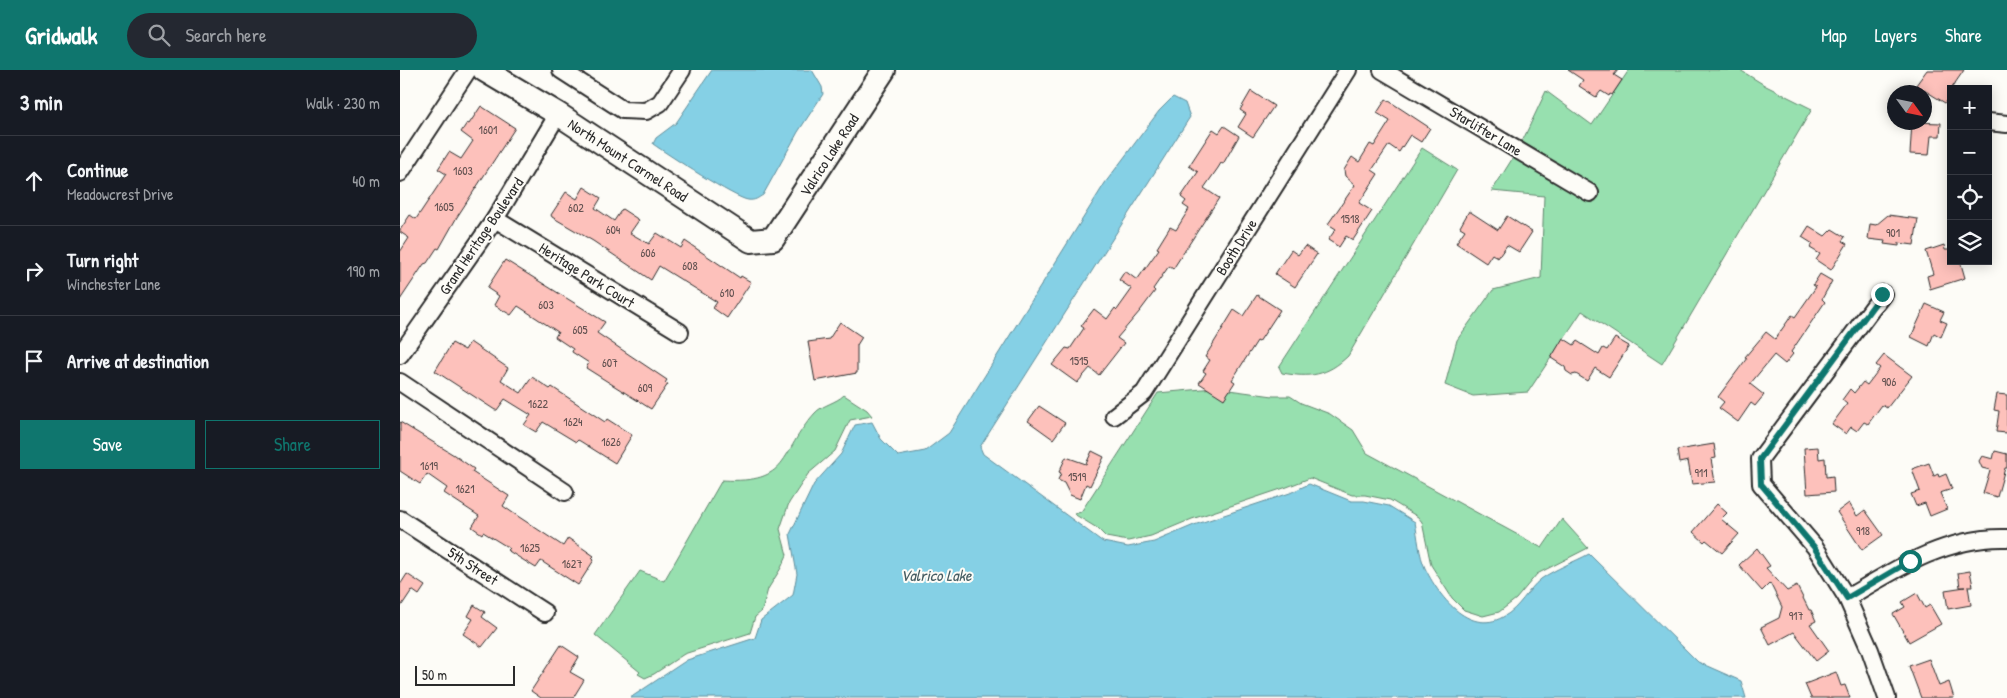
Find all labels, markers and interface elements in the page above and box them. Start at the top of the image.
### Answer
search box [127,13,477,58]
text: Gridwalk [25,19,97,51]
icon: search [145,21,173,49]
text: Search here [185,22,267,48]
text: Map [1821,23,1847,48]
text: Layers [1875,23,1917,48]
text: Share [1945,23,1982,48]
north arrow [1887,85,1932,130]
map controls [1947,85,1992,265]
button: + [1947,85,1992,130]
text: 3 min [20,88,63,117]
text: Walk · 230 m [306,92,380,114]
street label: Starlifter Lane [1446,101,1526,161]
street label: Valrico Lake Road [794,110,864,200]
street label: North Mount Carmel Road [564,113,692,207]
house number: 1601 [479,121,497,138]
button: − [1947,130,1992,175]
text: Continue [67,157,128,183]
house number: 1603 [453,162,473,179]
icon: ahead [20,167,48,195]
text: 40 m [352,170,380,192]
street label: Grand Heritage Boulevard [434,173,528,299]
button: locate [1947,175,1992,220]
text: Meadowcrest Drive [67,183,173,205]
house number: 1605 [434,198,454,215]
house number: 602 [568,199,584,216]
house number: 1518 [1341,210,1359,227]
street label: Booth Drive [1210,215,1262,279]
button: layers [1947,220,1992,265]
house number: 604 [606,221,621,238]
house number: 901 [1886,224,1900,241]
street label: Heritage Park Court [535,237,639,313]
house number: 606 [641,244,656,261]
text: Turn right [67,247,138,273]
icon: right [20,257,48,285]
house number: 608 [682,257,698,274]
text: 190 m [347,260,380,282]
text: Winchester Lane [67,273,161,295]
route end [1871,283,1894,306]
house number: 610 [720,284,734,301]
house number: 603 [538,296,554,313]
house number: 605 [572,321,588,338]
icon: arrive [20,347,48,375]
text: Arrive at destination [67,348,209,374]
house number: 1515 [1070,352,1088,369]
house number: 607 [602,354,618,371]
house number: 906 [1882,373,1896,390]
house number: 609 [638,379,653,396]
house number: 1622 [528,395,549,412]
house number: 1624 [563,413,583,430]
button: Save [20,420,195,469]
button: Share [205,420,380,469]
house number: 1626 [601,433,621,450]
house number: 1619 [420,457,439,474]
house number: 911 [1694,464,1708,481]
house number: 1519 [1068,468,1087,485]
house number: 1621 [455,480,475,497]
house number: 918 [1856,522,1870,539]
house number: 1625 [520,539,540,556]
street label: 5th Street [444,542,503,591]
route start [1899,550,1922,573]
house number: 1627 [562,555,582,572]
water label: Valrico Lake [901,564,972,586]
house number: 917 [1789,607,1803,624]
scale bar [415,663,515,686]
text: 50 m [422,665,447,684]

